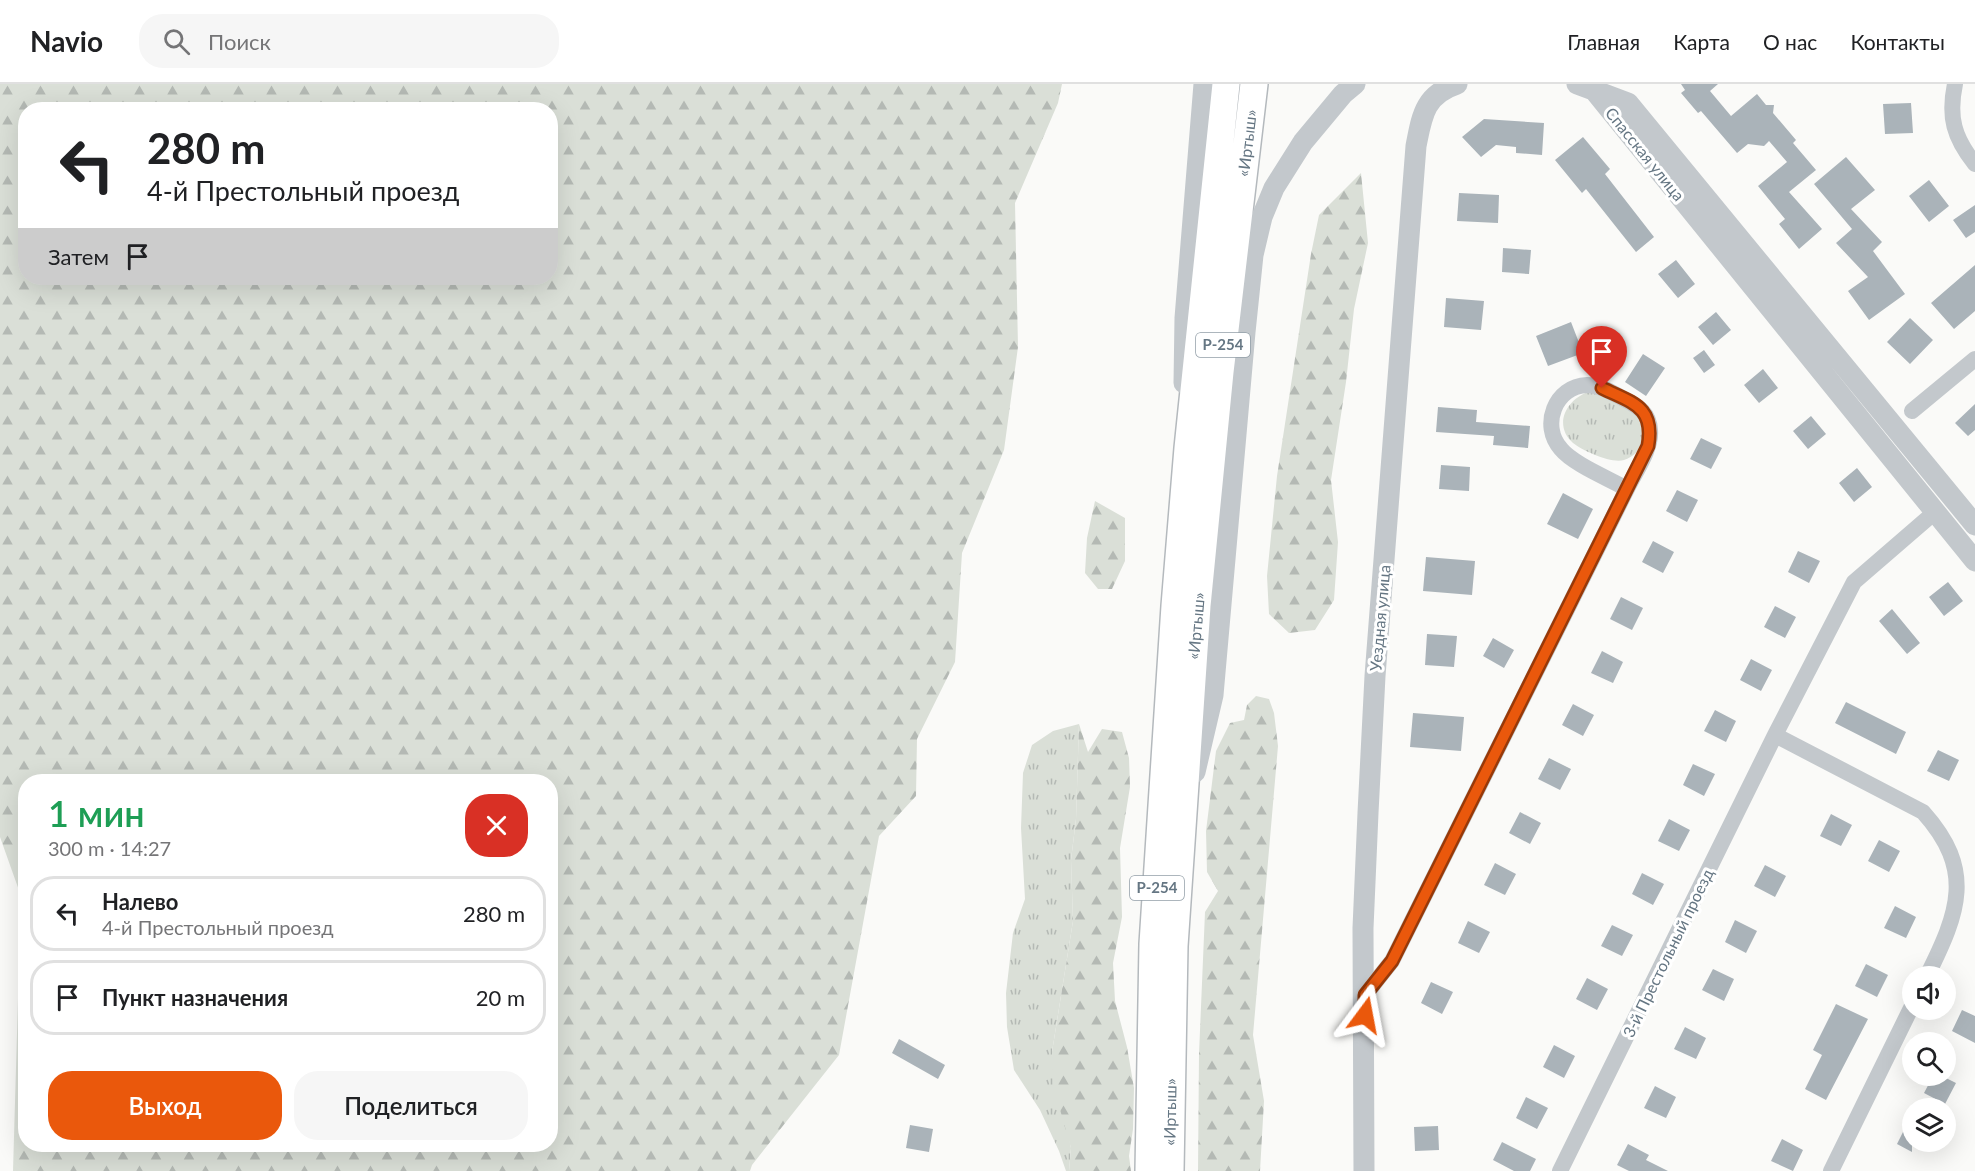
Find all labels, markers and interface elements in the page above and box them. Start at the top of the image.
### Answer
search box [139,14,559,68]
text: Navio [30,24,103,58]
icon: search [160,25,193,58]
text: Поиск [208,28,271,55]
text: Главная [1567,29,1640,54]
text: Карта [1673,29,1730,54]
text: О нас [1763,29,1817,54]
text: Контакты [1850,29,1945,54]
street label: Спасская улица [1602,103,1689,204]
street label: «Иртыш» [1233,108,1260,178]
text: 280 m [147,123,265,173]
icon: left [48,126,126,204]
text: 4-й Престольный проезд [147,174,460,207]
icon: arrive [121,240,154,273]
text: Затем [48,243,109,270]
pin [1576,326,1627,388]
road number: Р-254 [1196,333,1250,357]
icon: arrive [1585,335,1618,368]
street label: Уездная улица [1365,564,1394,672]
street label: «Иртыш» [1183,591,1208,660]
text: 1 мин [48,791,145,835]
button: close [465,794,528,857]
text: 300 m · 14:27 [48,836,171,860]
street label: 3-й Престольный проезд [1618,865,1717,1040]
road number: Р-254 [1130,876,1184,900]
text: Налево [102,888,178,915]
icon: left [51,897,84,930]
text: 280 m [463,900,525,927]
text: 4-й Престольный проезд [102,915,334,939]
map controls [1902,966,1956,1152]
button: sound [1902,966,1956,1020]
icon: arrive [51,981,84,1014]
position arrow [1333,983,1397,1047]
text: Пункт назначения [102,984,288,1011]
text: 20 m [476,984,525,1011]
button: search [1902,1032,1956,1086]
button: Выход [48,1071,282,1140]
button: Поделиться [294,1071,528,1140]
street label: «Иртыш» [1159,1078,1180,1146]
button: layers [1902,1098,1956,1152]

